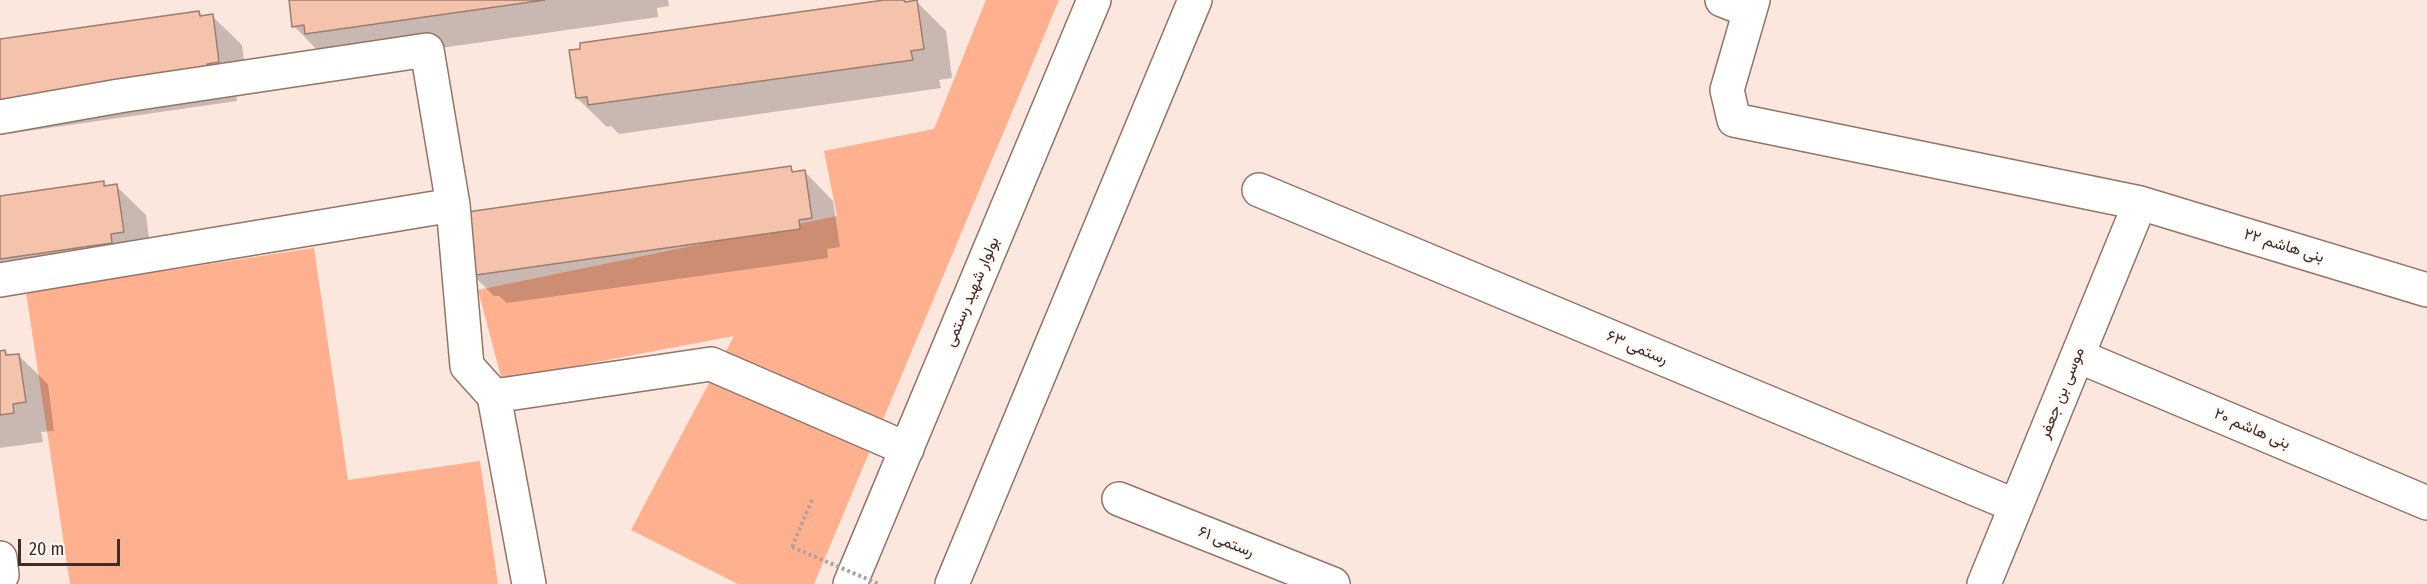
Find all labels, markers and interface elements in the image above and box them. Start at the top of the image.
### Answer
street label: بنی هاشم ۲۲ [2242,225,2326,267]
street label: بولوار شهید رستمی [940,234,1004,350]
street label: رستمی ۶۳ [1604,327,1670,369]
street label: موسی بن جعفر [2035,345,2089,441]
street label: بنی هاشم ۲۰ [2211,404,2293,454]
street label: رستمی ۶۱ [1195,522,1257,562]
scale bar [21,527,123,565]
text: 20 m [29,538,64,560]

